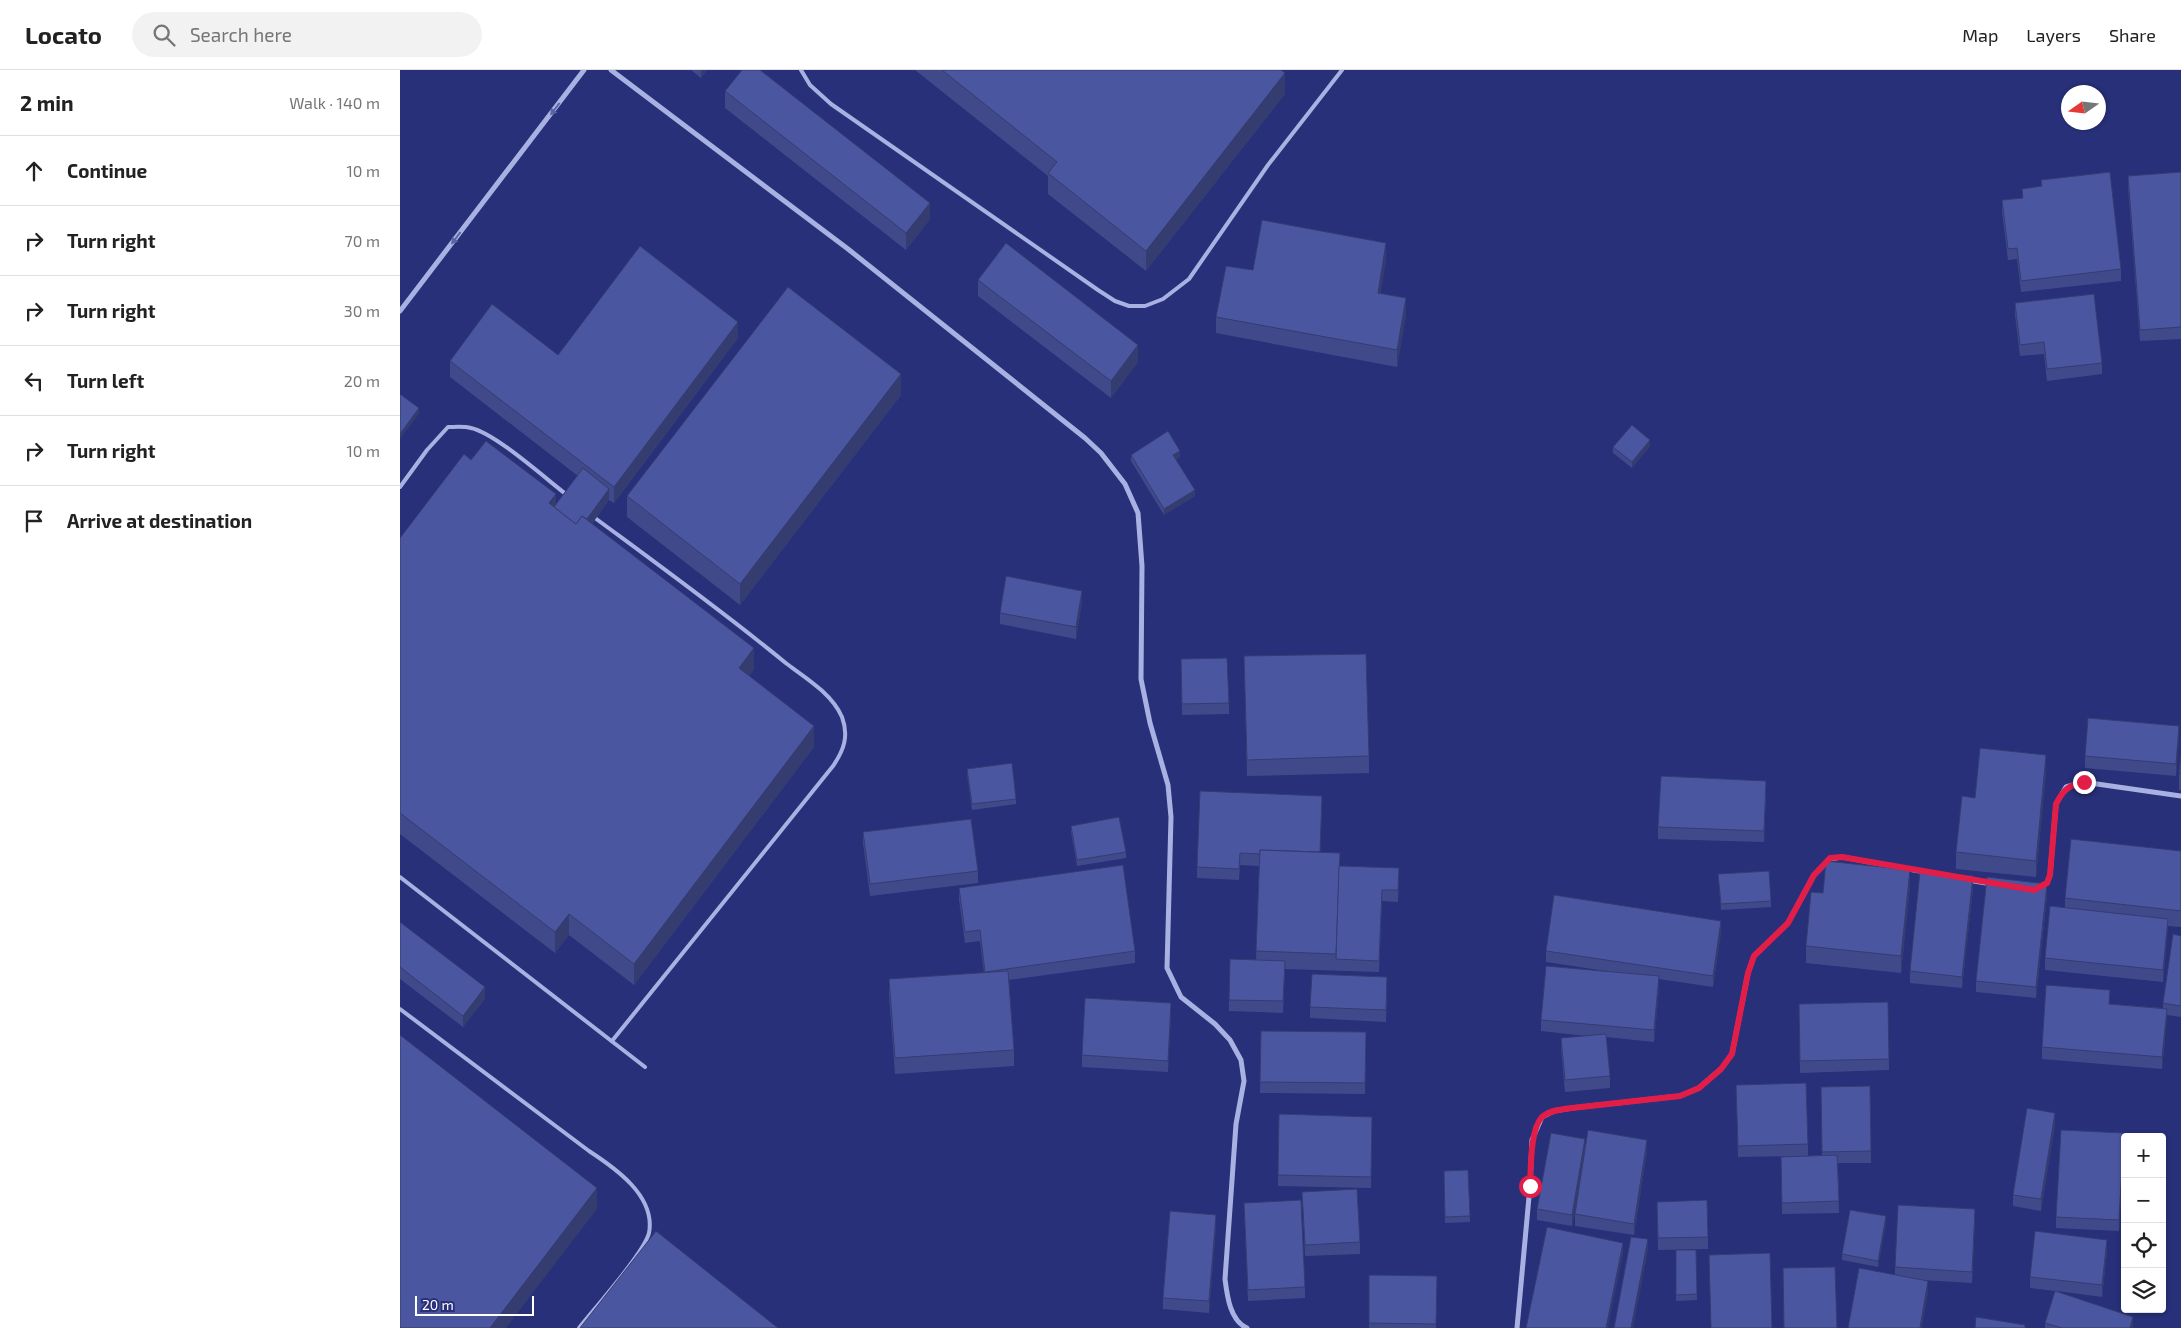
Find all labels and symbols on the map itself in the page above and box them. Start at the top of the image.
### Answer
north arrow [2061,85,2106,130]
one-way arrow [549,102,560,115]
one-way arrow [451,231,461,245]
route end [2073,771,2096,794]
route start [1519,1175,1542,1198]
scale bar [415,1293,534,1316]

